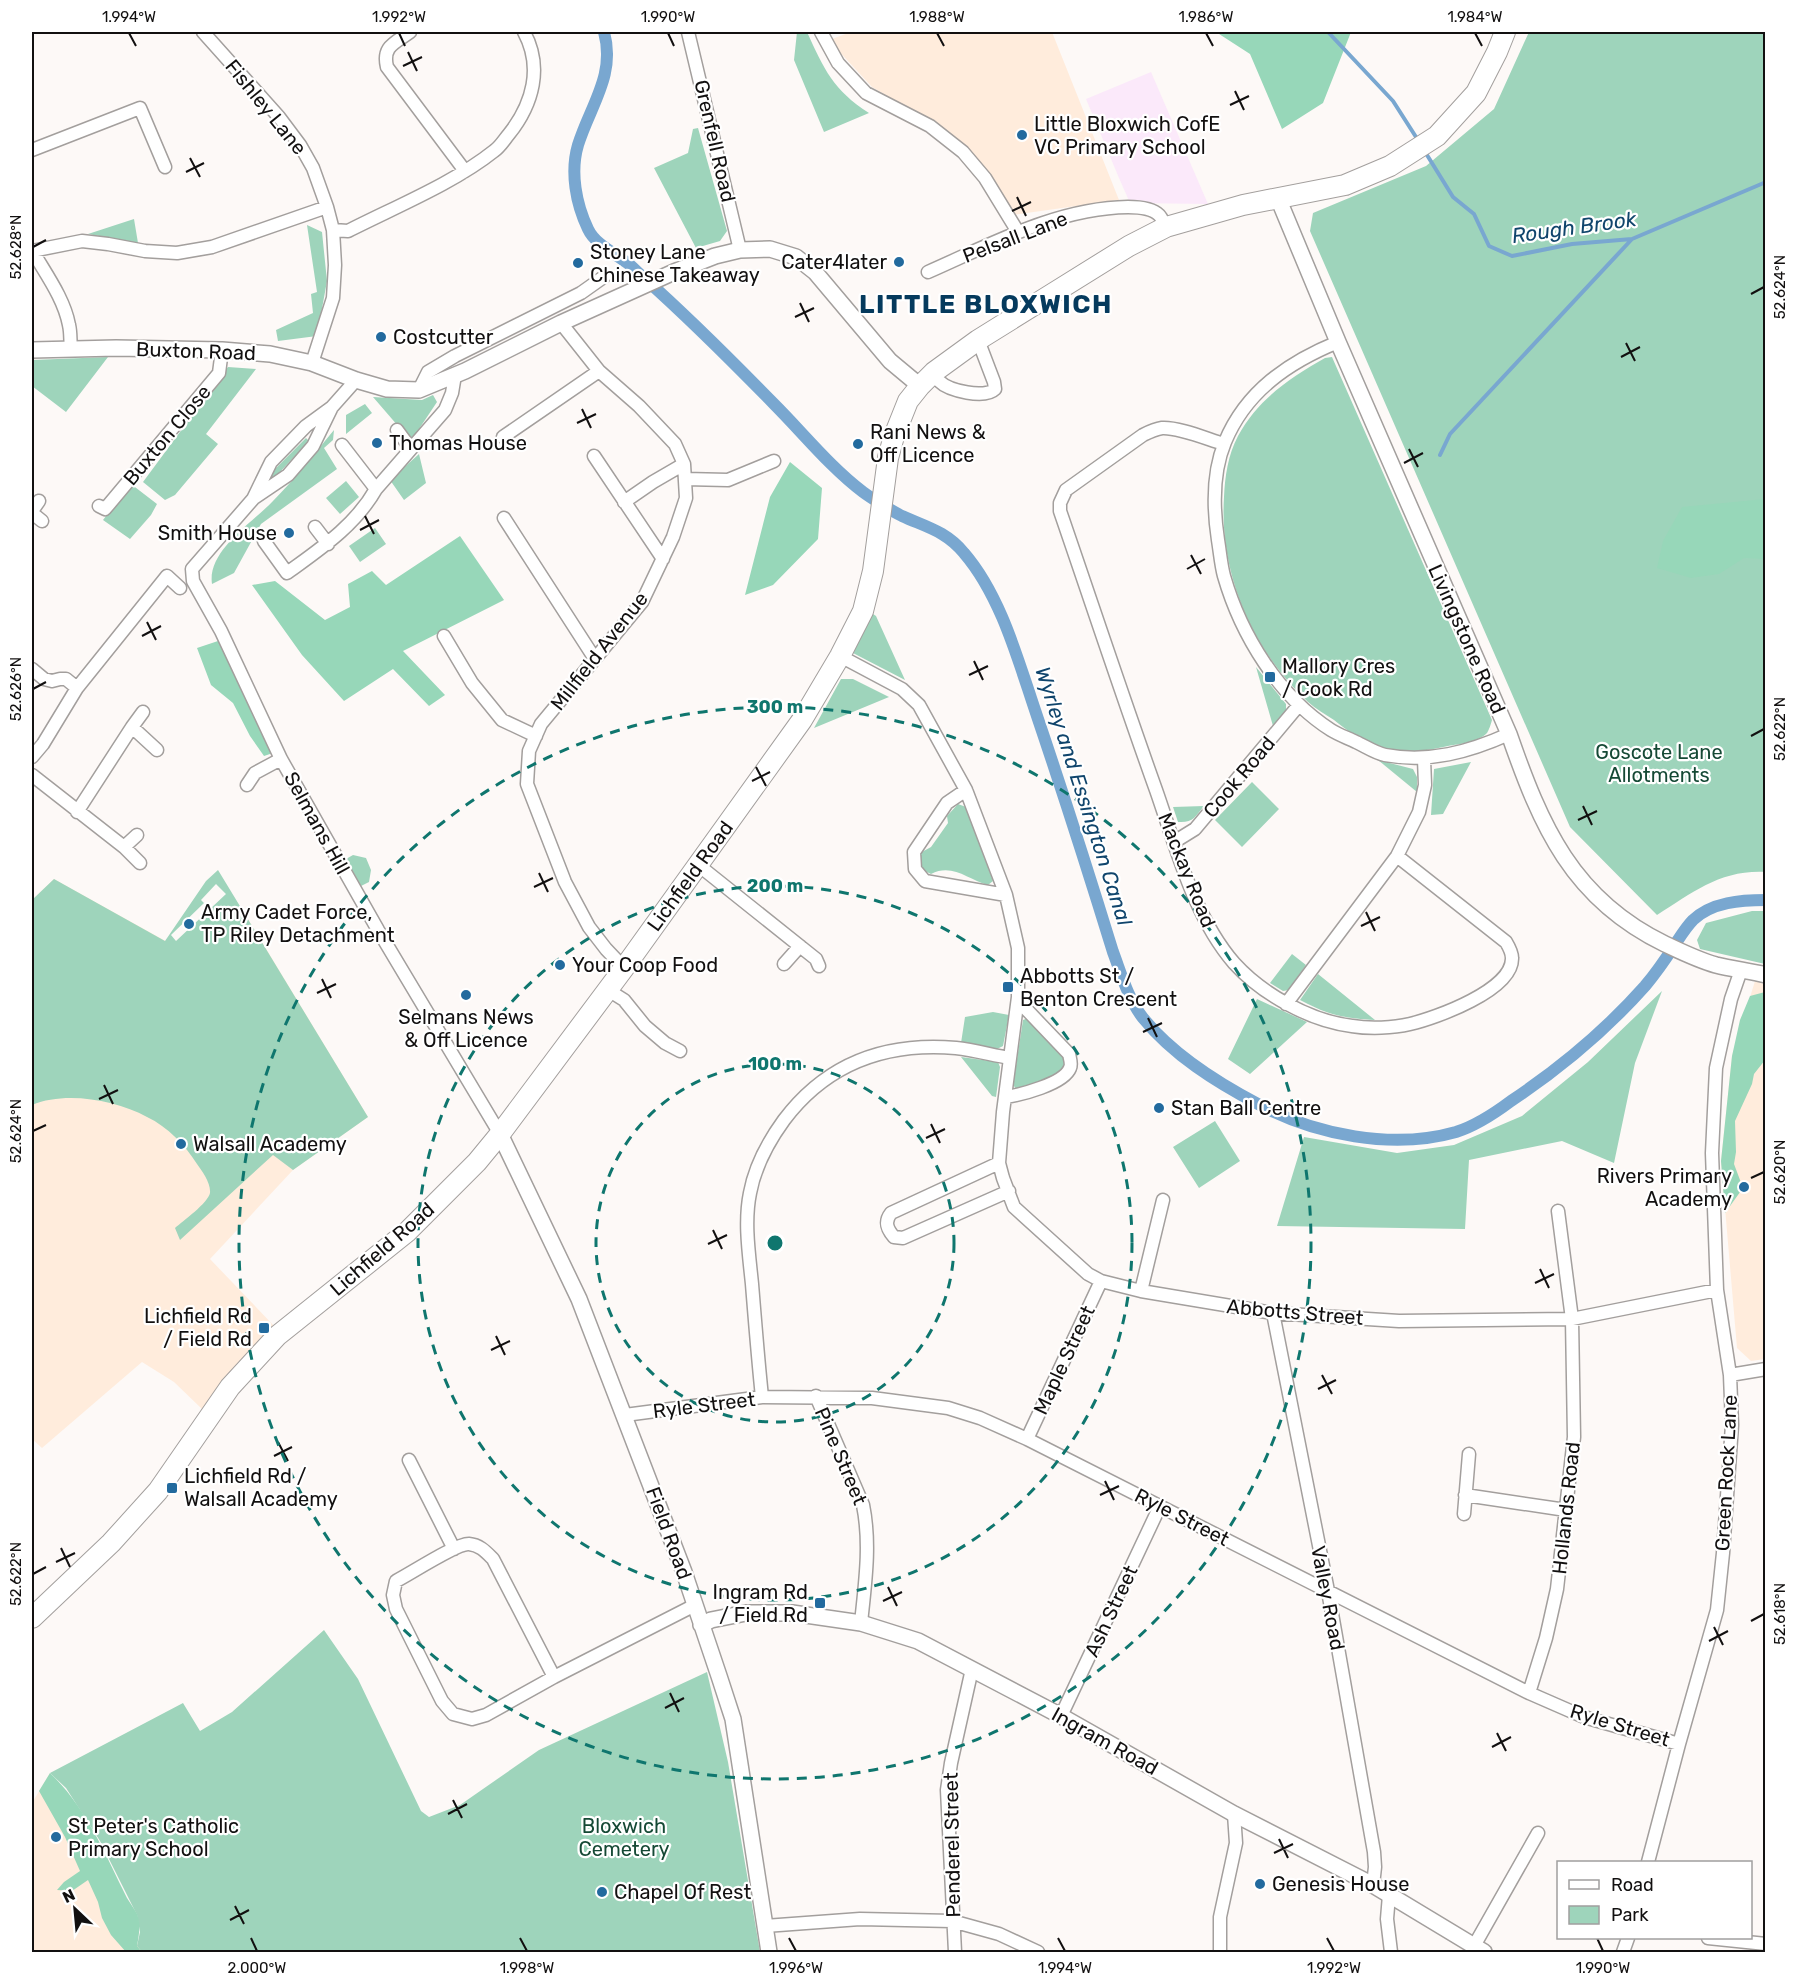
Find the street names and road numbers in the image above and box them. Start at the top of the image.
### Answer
street label: Fishley Lane [220,55,312,159]
street label: Grenfell Road [689,77,741,205]
street label: Pelsall Lane [959,206,1071,268]
street label: Buxton Road [136,337,256,365]
street label: Buxton Close [118,380,216,490]
street label: Livingstone Road [1423,560,1511,718]
street label: Millfield Avenue [545,587,653,715]
street label: Cook Road [1198,731,1280,823]
street label: Selmans Hill [279,768,355,878]
street label: Mackay Road [1153,809,1221,931]
street label: Lichfield Road [642,816,738,936]
street label: Lichfield Road [325,1197,439,1301]
street label: Abbotts Street [1226,1294,1365,1330]
street label: Maple Street [1028,1301,1100,1418]
street label: Ryle Street [651,1387,757,1423]
street label: Green Rock Lane [1710,1394,1742,1552]
street label: Pine Street [810,1404,872,1509]
street label: Hollands Road [1547,1441,1585,1575]
street label: Field Road [641,1483,697,1583]
street label: Ryle Street [1131,1483,1233,1551]
street label: Valley Road [1306,1544,1350,1652]
street label: Ash Street [1079,1561,1143,1661]
street label: Ryle Street [1567,1698,1673,1752]
street label: Ingram Road [1048,1702,1162,1780]
street label: Penderel Street [939,1772,965,1918]

